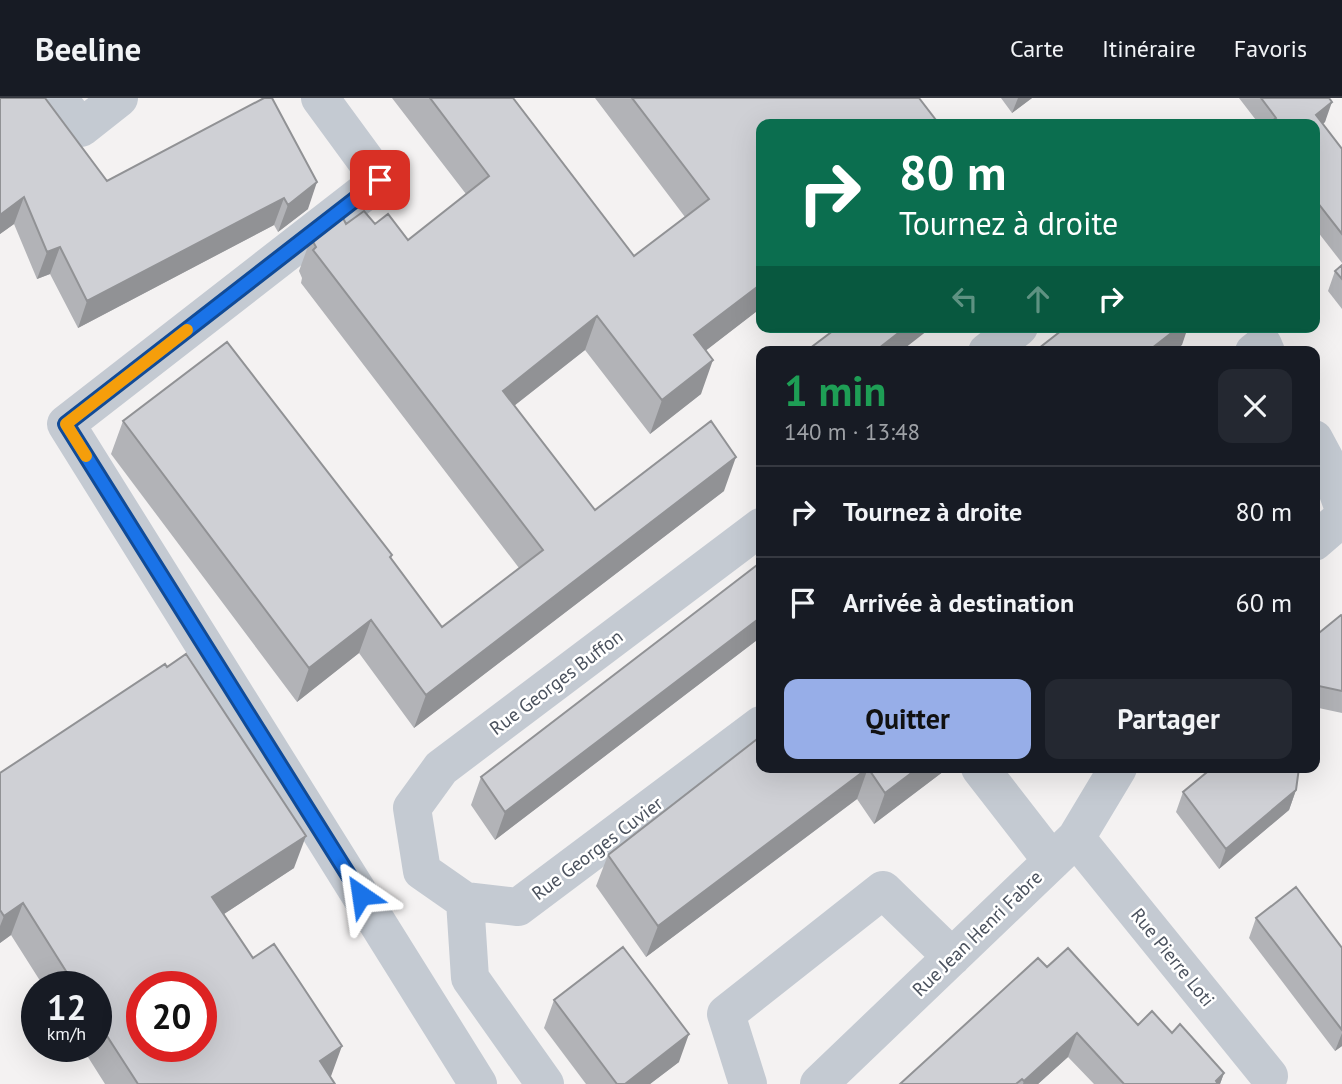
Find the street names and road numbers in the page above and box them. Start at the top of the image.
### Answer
street label: Rue Georges Buffon [485,624,627,740]
street label: Rue Georges Cuvier [527,791,668,905]
street label: Rue Jean Henri Fabre [907,865,1047,1001]
street label: Rue Pierre Loti [1126,903,1220,1011]

